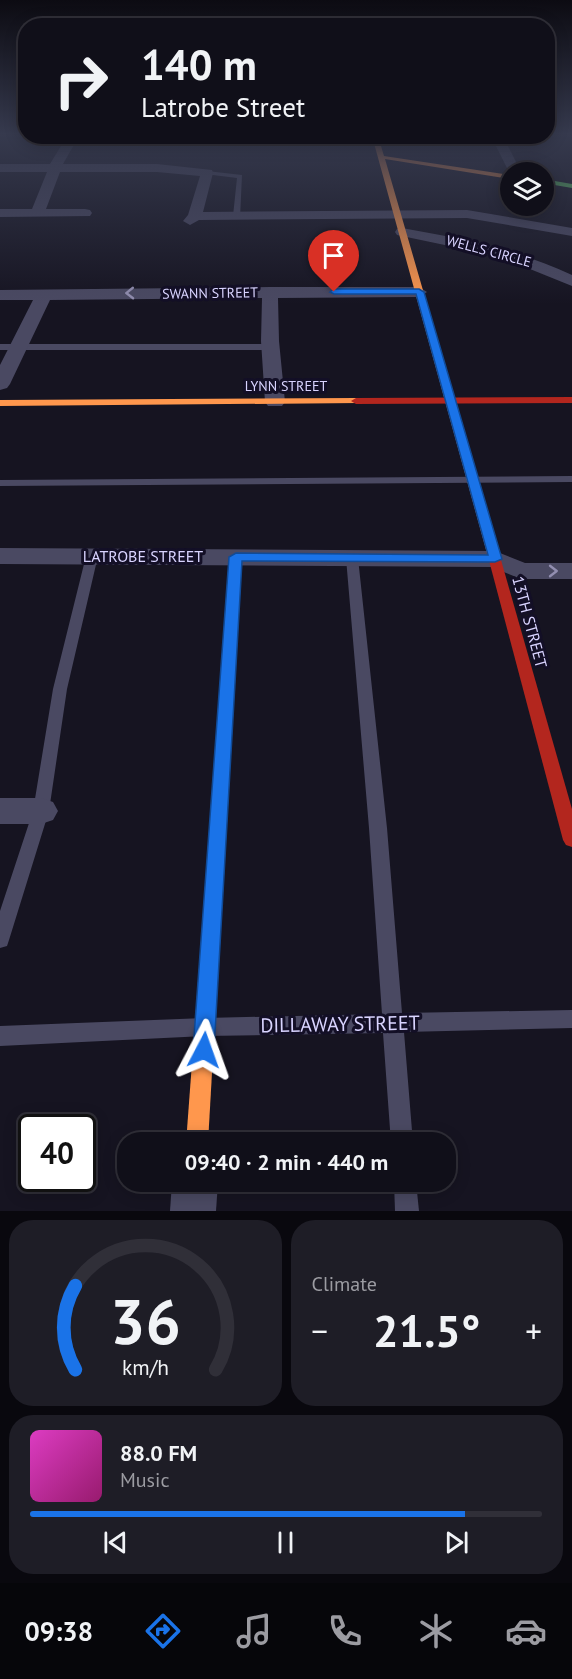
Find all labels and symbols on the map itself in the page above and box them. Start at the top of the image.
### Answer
pin [308,230,359,292]
street label: WELLS CIRCLE [445,231,533,271]
street label: SWANN STREET [162,283,258,303]
one-way arrow [125,287,134,300]
street label: LYNN STREET [245,377,327,395]
street label: LATROBE STREET [83,546,203,566]
one-way arrow [549,565,558,577]
street label: 13TH STREET [508,574,552,670]
street label: DILLAWAY STREET [260,1010,420,1038]
position arrow [172,1018,236,1082]
speed limit sign: 40 [18,1114,96,1192]

